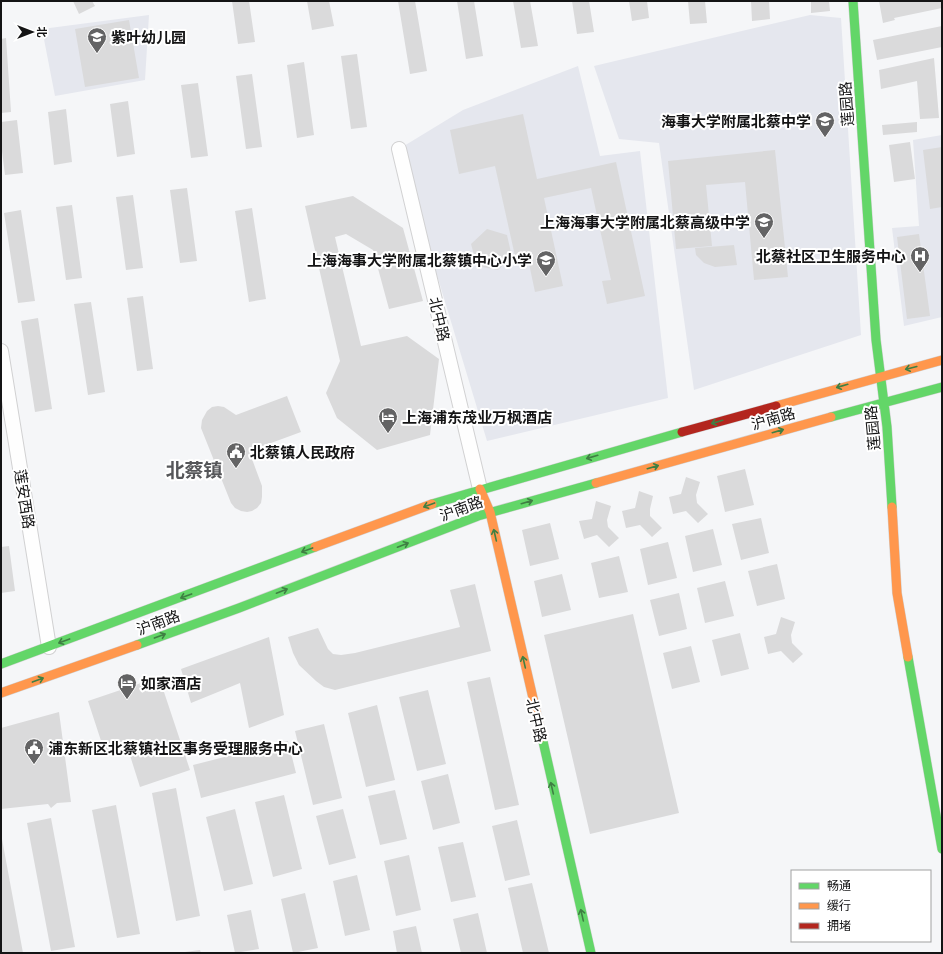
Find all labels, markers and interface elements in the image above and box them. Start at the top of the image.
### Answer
north arrow [12,12,52,52]
school or university icon: 紫叶幼儿园 [86,26,108,54]
text: 北 [36,27,49,38]
place label: 紫叶幼儿园 [111,28,186,46]
street label: 莲园路 [835,81,857,127]
school or university icon: 海事大学附属北蔡中学 [814,110,836,138]
place label: 海事大学附属北蔡中学 [661,112,811,130]
school or university icon: 上海海事大学附属北蔡高级中学 [753,211,775,239]
place label: 上海海事大学附属北蔡高级中学 [540,213,750,231]
hospital icon: 北蔡社区卫生服务中心 [909,245,931,273]
place label: 北蔡社区卫生服务中心 [756,247,906,265]
school or university icon: 上海海事大学附属北蔡镇中心小学 [535,249,557,277]
place label: 上海海事大学附属北蔡镇中心小学 [307,251,532,269]
street label: 北中路 [426,295,454,343]
one-way arrow [905,364,918,372]
one-way arrow [836,383,849,390]
street label: 沪南路 [749,403,797,433]
street label: 莲园路 [861,405,883,451]
hotel icon: 上海浦东茂业万枫酒店 [377,406,399,434]
place label: 上海浦东茂业万枫酒店 [402,408,552,426]
one-way arrow [711,419,724,426]
one-way arrow [771,427,784,435]
public building icon: 北蔡镇人民政府 [225,441,247,469]
place label: 北蔡镇人民政府 [250,443,355,461]
one-way arrow [586,454,599,461]
district label: 北蔡镇 [165,458,223,481]
one-way arrow [646,462,659,470]
street label: 莲安西路 [11,468,39,530]
street label: 沪南路 [437,492,485,524]
one-way arrow [521,497,534,505]
one-way arrow [424,501,436,509]
one-way arrow [491,529,498,542]
one-way arrow [397,540,409,548]
one-way arrow [302,547,314,555]
one-way arrow [276,587,288,595]
one-way arrow [180,592,192,600]
street label: 沪南路 [134,606,182,638]
one-way arrow [154,632,166,640]
one-way arrow [58,638,70,646]
one-way arrow [519,655,527,668]
hotel icon: 如家酒店 [116,672,138,700]
place label: 如家酒店 [141,674,201,692]
one-way arrow [31,676,44,683]
street label: 北中路 [523,696,551,744]
public building icon: 浦东新区北蔡镇社区事务受理服务中心 [23,737,45,765]
place label: 浦东新区北蔡镇社区事务受理服务中心 [48,739,303,757]
one-way arrow [548,782,556,795]
legend [791,870,931,942]
text: 畅通 [827,878,851,892]
text: 缓行 [827,898,851,912]
one-way arrow [577,909,585,922]
text: 拥堵 [827,918,851,932]

